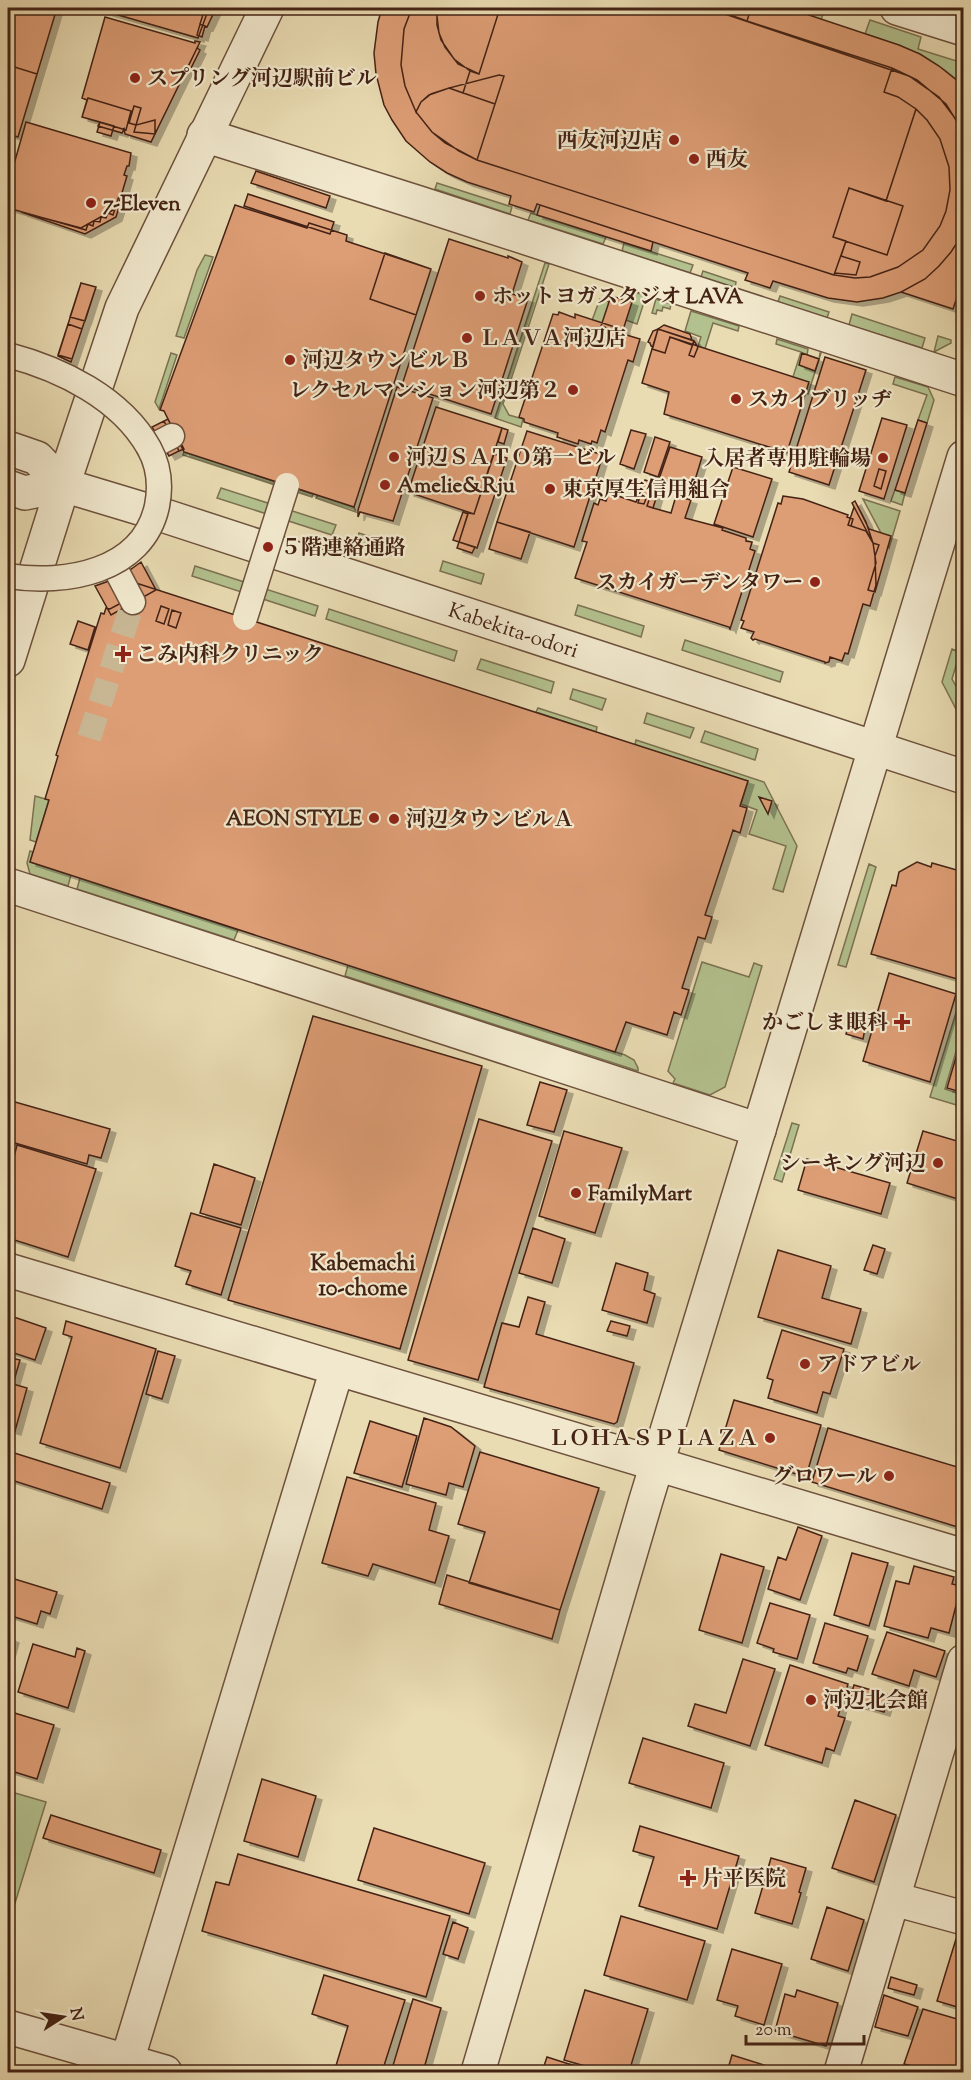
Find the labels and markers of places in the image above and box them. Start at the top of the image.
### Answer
place label: スプリング河辺駅前ビル [147,65,377,95]
marker: スプリング河辺駅前ビル [128,71,142,85]
place label: 西友河辺店 [557,127,662,157]
marker: 西友河辺店 [667,133,681,147]
place label: 西友 [706,146,748,176]
marker: 西友 [687,152,701,166]
place label: 7-Eleven [103,190,181,220]
marker: 7-Eleven [84,196,98,210]
place label: ホットヨガスタジオ LAVA [492,283,744,313]
marker: ホットヨガスタジオ LAVA [473,289,487,303]
place label: ＬＡＶＡ河辺店 [479,325,626,355]
marker: ＬＡＶＡ河辺店 [460,331,474,345]
place label: 河辺タウンビルＢ [302,347,470,377]
marker: 河辺タウンビルＢ [283,353,297,367]
place label: レクセルマンション河辺第２ [289,377,561,407]
marker: レクセルマンション河辺第２ [566,383,580,397]
place label: スカイブリッヂ [748,386,892,416]
marker: スカイブリッヂ [729,392,743,406]
place label: 河辺ＳＡＴＯ第一ビル [406,444,616,474]
place label: 入居者専用駐輪場 [703,445,871,475]
marker: 河辺ＳＡＴＯ第一ビル [387,450,401,464]
marker: 入居者専用駐輪場 [876,451,890,465]
place label: Amelie&Rju [397,472,516,502]
place label: 東京厚生信用組合 [562,476,730,506]
marker: Amelie&Rju [378,478,392,492]
marker: 東京厚生信用組合 [543,482,557,496]
place label: ５階連絡通路 [280,534,406,564]
marker: ５階連絡通路 [261,540,275,554]
place label: スカイガーデンタワー [596,569,803,599]
marker: スカイガーデンタワー [808,575,822,589]
place label: こみ内科クリニック [136,641,324,671]
marker: こみ内科クリニック [114,645,132,663]
place label: AEON STYLE [226,805,362,835]
place label: 河辺タウンビルＡ [406,806,574,836]
marker: AEON STYLE [367,811,381,825]
marker: 河辺タウンビルＡ [387,812,401,826]
place label: かごしま眼科 [762,1009,888,1039]
marker: かごしま眼科 [893,1013,911,1031]
place label: シーキング河辺 [780,1150,926,1180]
marker: シーキング河辺 [931,1156,945,1170]
place label: FamilyMart [588,1180,693,1210]
marker: FamilyMart [569,1186,583,1200]
place label: アドアビル [817,1351,921,1381]
marker: アドアビル [798,1357,812,1371]
place label: ＬＯＨＡＳＰＬＡＺＡ [548,1425,758,1455]
marker: ＬＯＨＡＳＰＬＡＺＡ [763,1431,777,1445]
place label: グロワール [772,1463,877,1493]
marker: グロワール [882,1469,896,1483]
place label: 河辺北会館 [823,1687,928,1717]
marker: 河辺北会館 [804,1693,818,1707]
place label: 片平医院 [702,1865,786,1895]
marker: 片平医院 [679,1869,697,1887]

